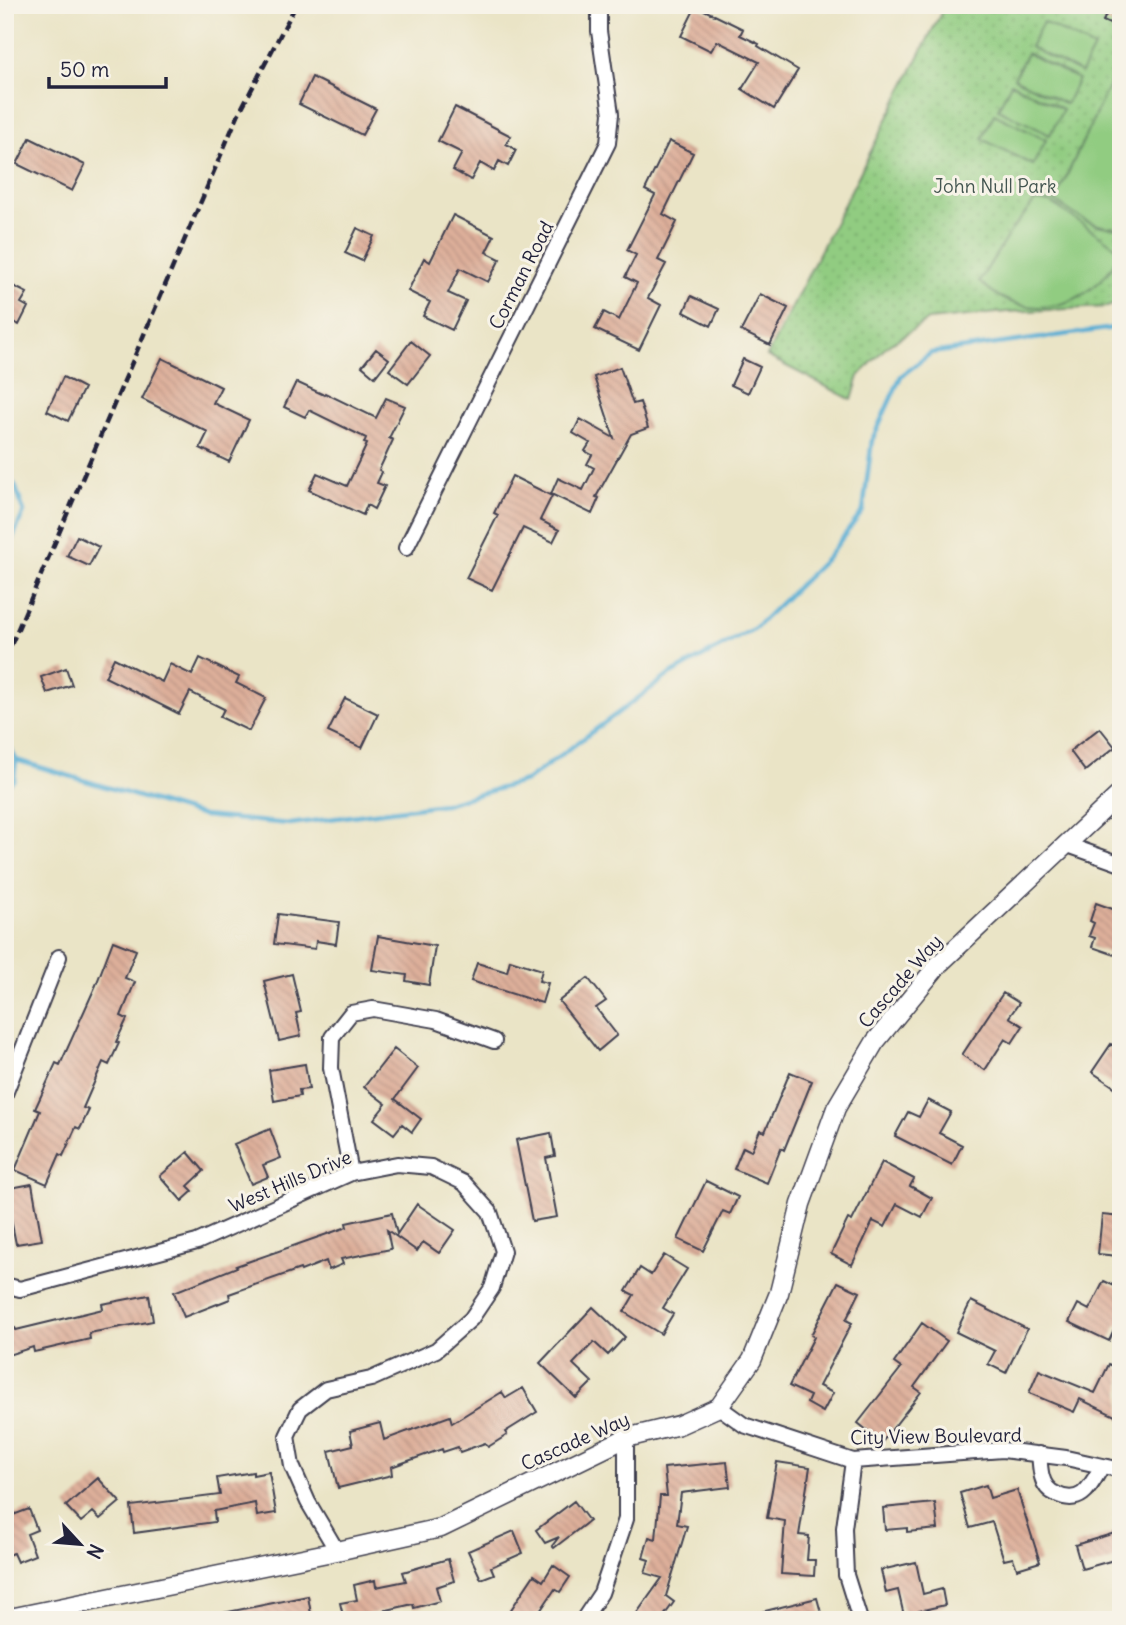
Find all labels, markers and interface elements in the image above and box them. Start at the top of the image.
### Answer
scale bar [49,46,166,90]
text: 50 m [60,56,109,83]
park label: John Null Park [933,174,1057,198]
street label: Corman Road [483,217,559,333]
street label: Cascade Way [853,929,947,1033]
street label: West Hills Drive [225,1144,355,1218]
street label: Cascade Way [517,1406,633,1476]
street label: City View Boulevard [850,1423,1022,1449]
north arrow [46,1510,116,1580]
text: N [82,1540,109,1563]

